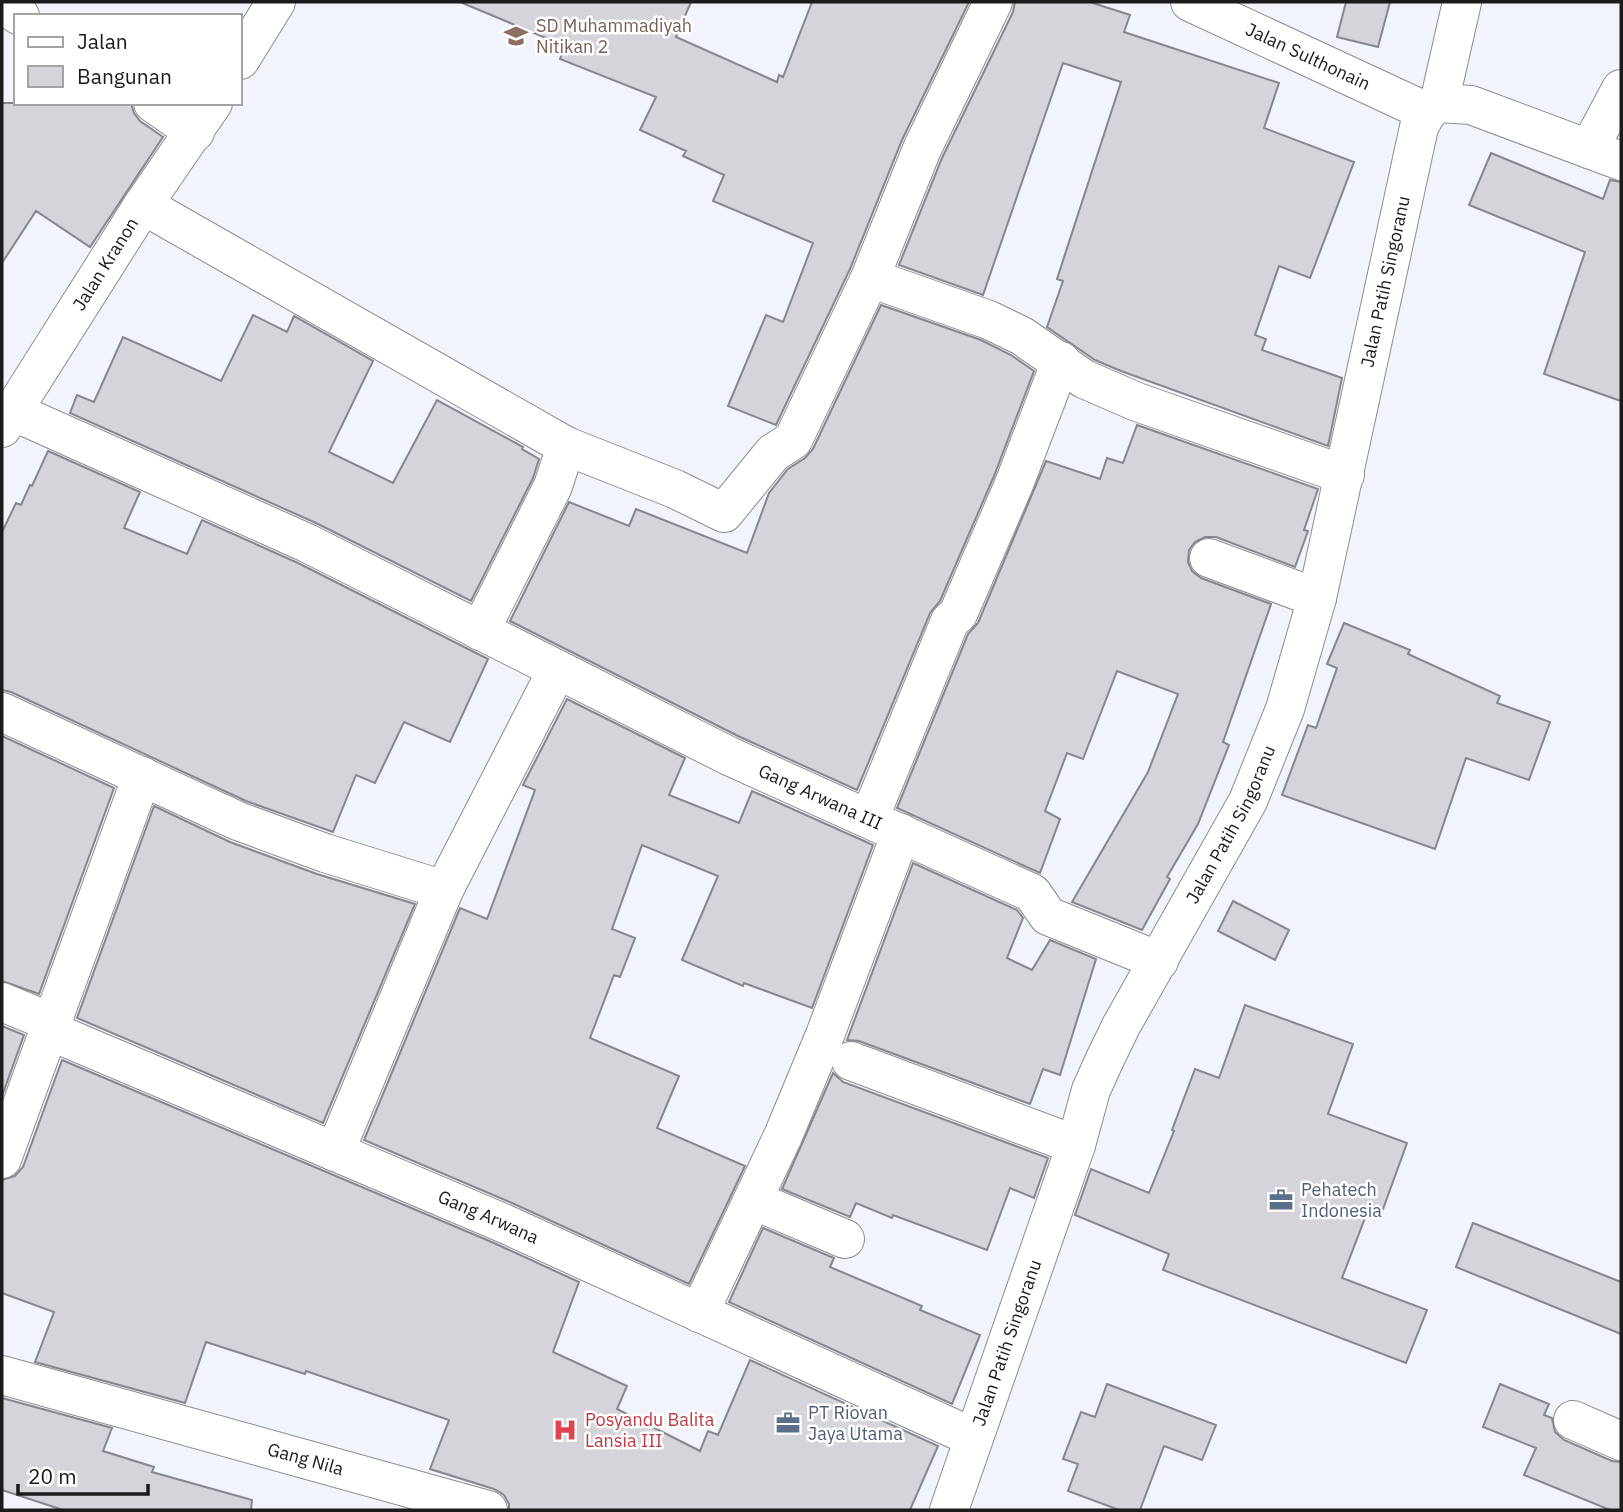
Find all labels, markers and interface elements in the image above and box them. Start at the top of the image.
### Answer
legend [14,14,242,105]
place label: SD Muhammadiyah Nitikan 2 [536,14,692,58]
street label: Jalan Sulthonain [1242,18,1374,95]
school or university icon: SD Muhammadiyah Nitikan 2 [502,22,530,50]
text: Jalan [77,27,128,55]
text: Bangunan [77,62,172,90]
street label: Jalan Patih Singoranu [1355,194,1415,369]
street label: Jalan Kranon [67,213,143,315]
street label: Jalan Patih Singoranu [1181,742,1280,907]
street label: Gang Arwana III [755,759,886,835]
place label: Pehatech Indonesia [1301,1178,1382,1222]
street label: Gang Arwana [434,1185,543,1249]
office icon: Pehatech Indonesia [1267,1186,1295,1214]
street label: Jalan Patih Singoranu [967,1256,1046,1429]
place label: PT Riovan Jaya Utama [808,1401,903,1445]
place label: Posyandu Balita Lansia III [585,1408,715,1452]
office icon: PT Riovan Jaya Utama [774,1409,802,1437]
hospital icon: Posyandu Balita Lansia III [551,1416,579,1444]
street label: Gang Nila [265,1437,347,1480]
scale bar [18,1452,147,1496]
text: 20 m [28,1462,77,1490]

